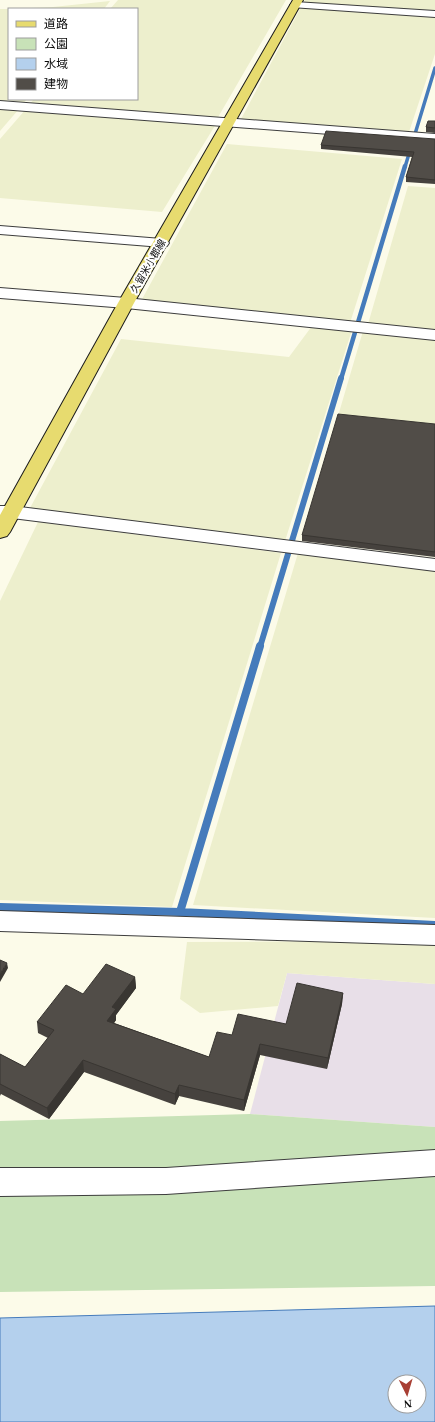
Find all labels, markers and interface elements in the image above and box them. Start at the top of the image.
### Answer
legend [8,8,138,100]
text: 道路 [44,17,68,31]
text: 公園 [44,37,68,51]
text: 水域 [44,57,68,71]
text: 建物 [44,77,68,91]
street label: 久留米小郡線 [128,237,168,295]
north arrow [387,1374,427,1414]
text: N [403,1398,412,1410]

